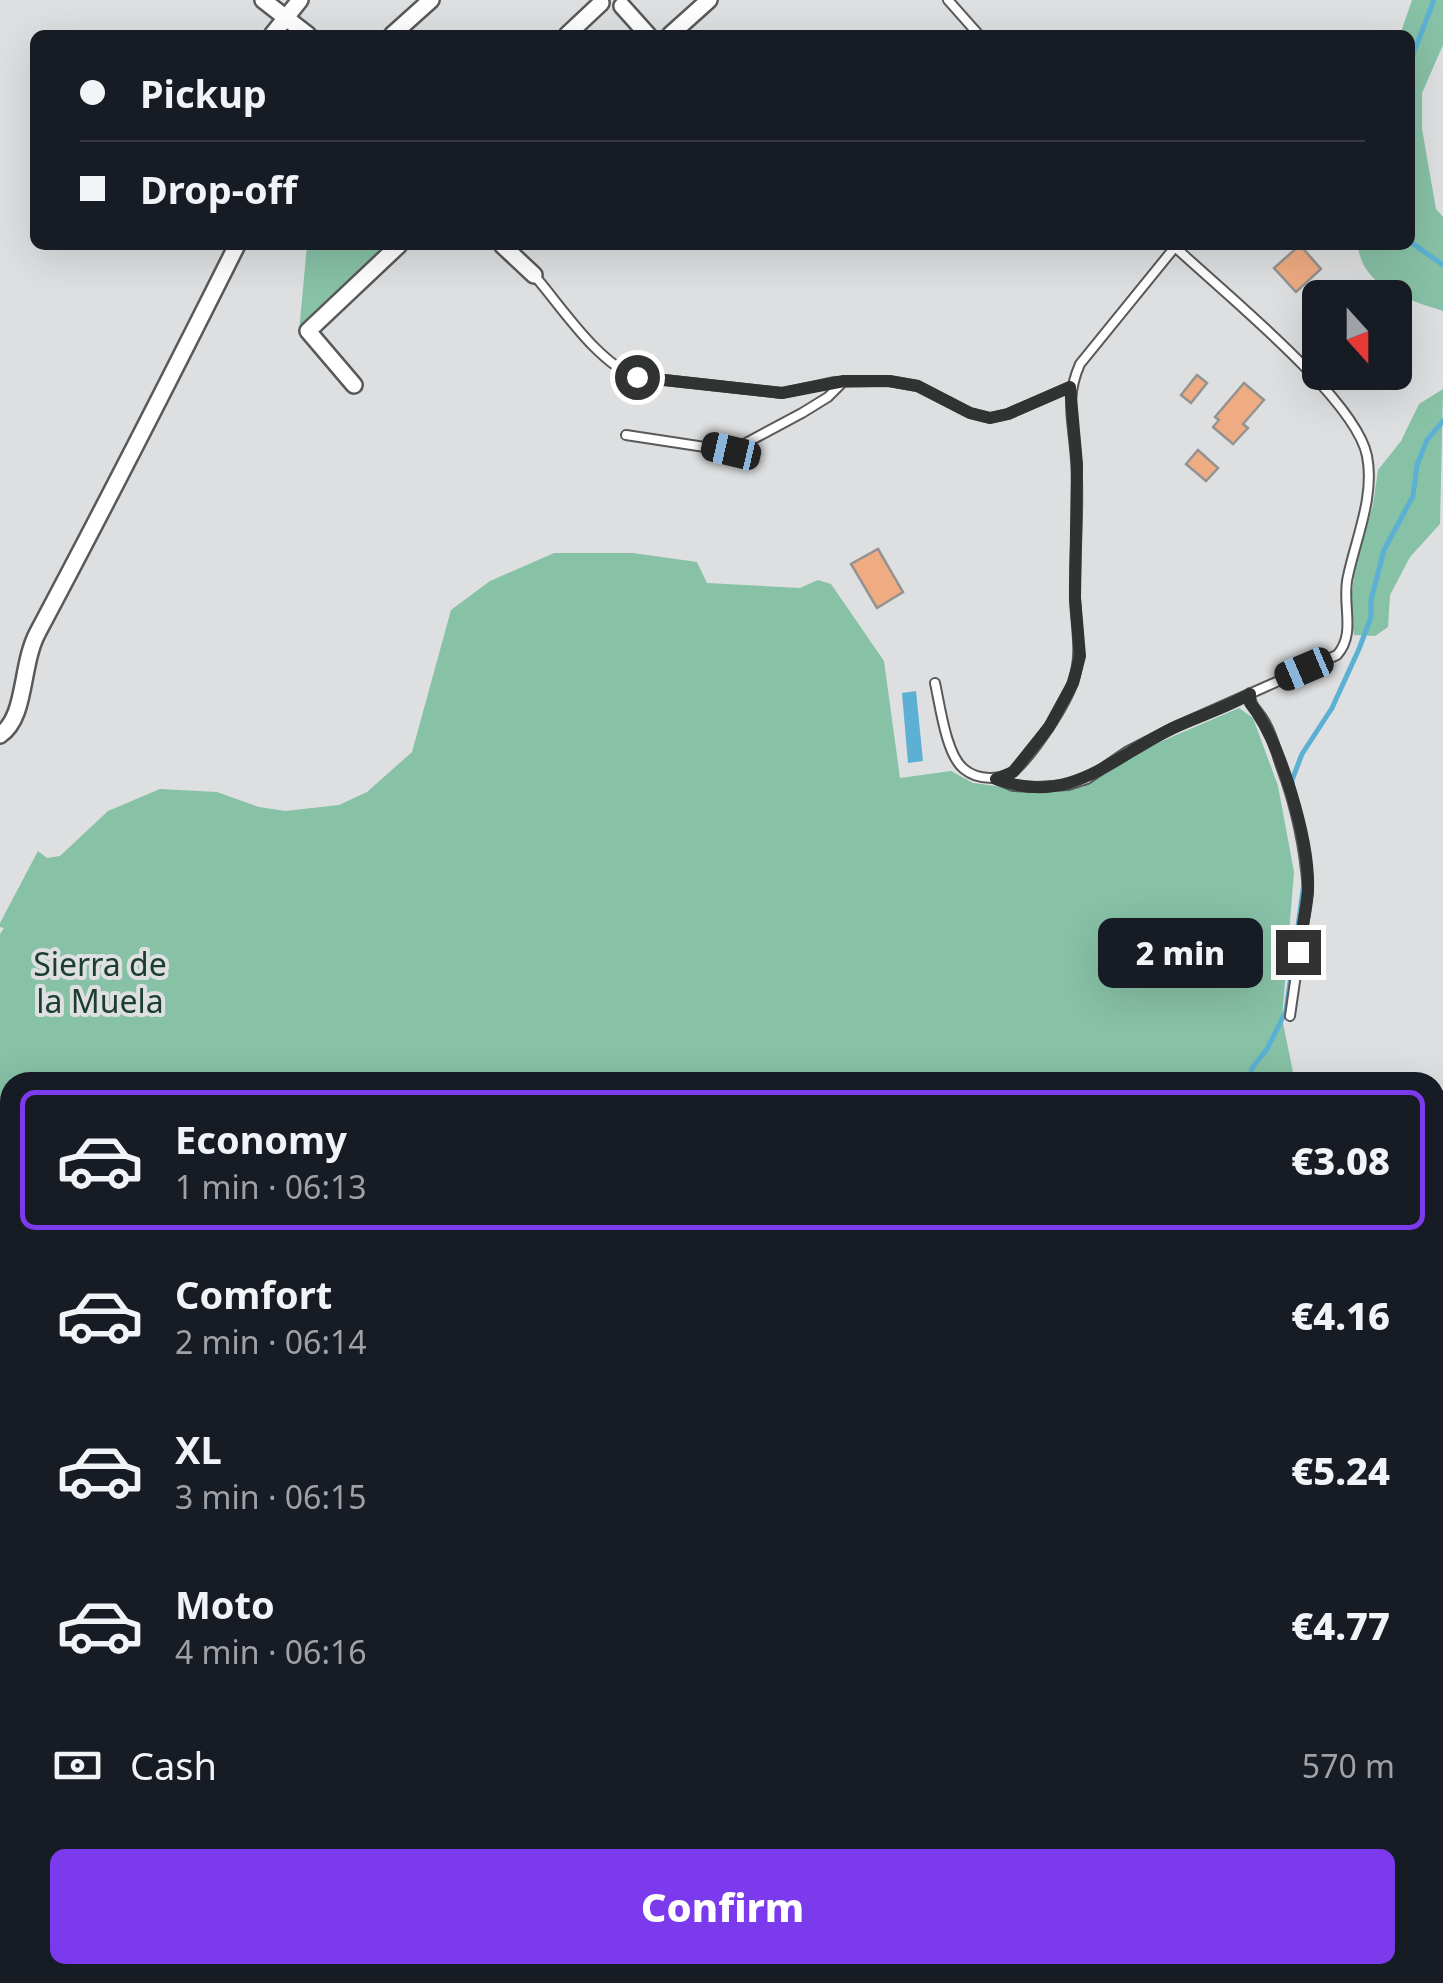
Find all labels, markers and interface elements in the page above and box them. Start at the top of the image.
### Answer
text: Pickup [140,67,267,119]
text: Drop-off [140,163,297,215]
north arrow [1302,280,1412,390]
map controls [1302,280,1412,390]
route start [615,355,660,400]
car [698,430,764,472]
car [1271,643,1337,695]
callout: 2 min [1098,917,1263,987]
route end [1276,930,1321,975]
text: 2 min [1136,931,1225,974]
park label: Sierra de la Muela [33,942,167,1022]
text: Economy [175,1113,347,1165]
icon: car [55,1115,145,1205]
text: €3.08 [1291,1134,1390,1186]
text: 1 min · 06:13 [175,1165,367,1208]
text: Comfort [175,1268,332,1320]
icon: car [55,1270,145,1360]
text: €4.16 [1291,1289,1390,1341]
text: 2 min · 06:14 [175,1320,367,1363]
text: XL [175,1423,222,1475]
icon: car [55,1425,145,1515]
text: €5.24 [1291,1444,1390,1496]
text: 3 min · 06:15 [175,1475,367,1518]
text: Moto [175,1578,275,1630]
icon: car [55,1580,145,1670]
text: €4.77 [1291,1599,1390,1651]
text: 4 min · 06:16 [175,1630,367,1673]
icon: cash [50,1738,105,1793]
text: Cash [130,1739,217,1791]
text: 570 m [1302,1744,1395,1787]
button: Confirm [50,1849,1395,1964]

